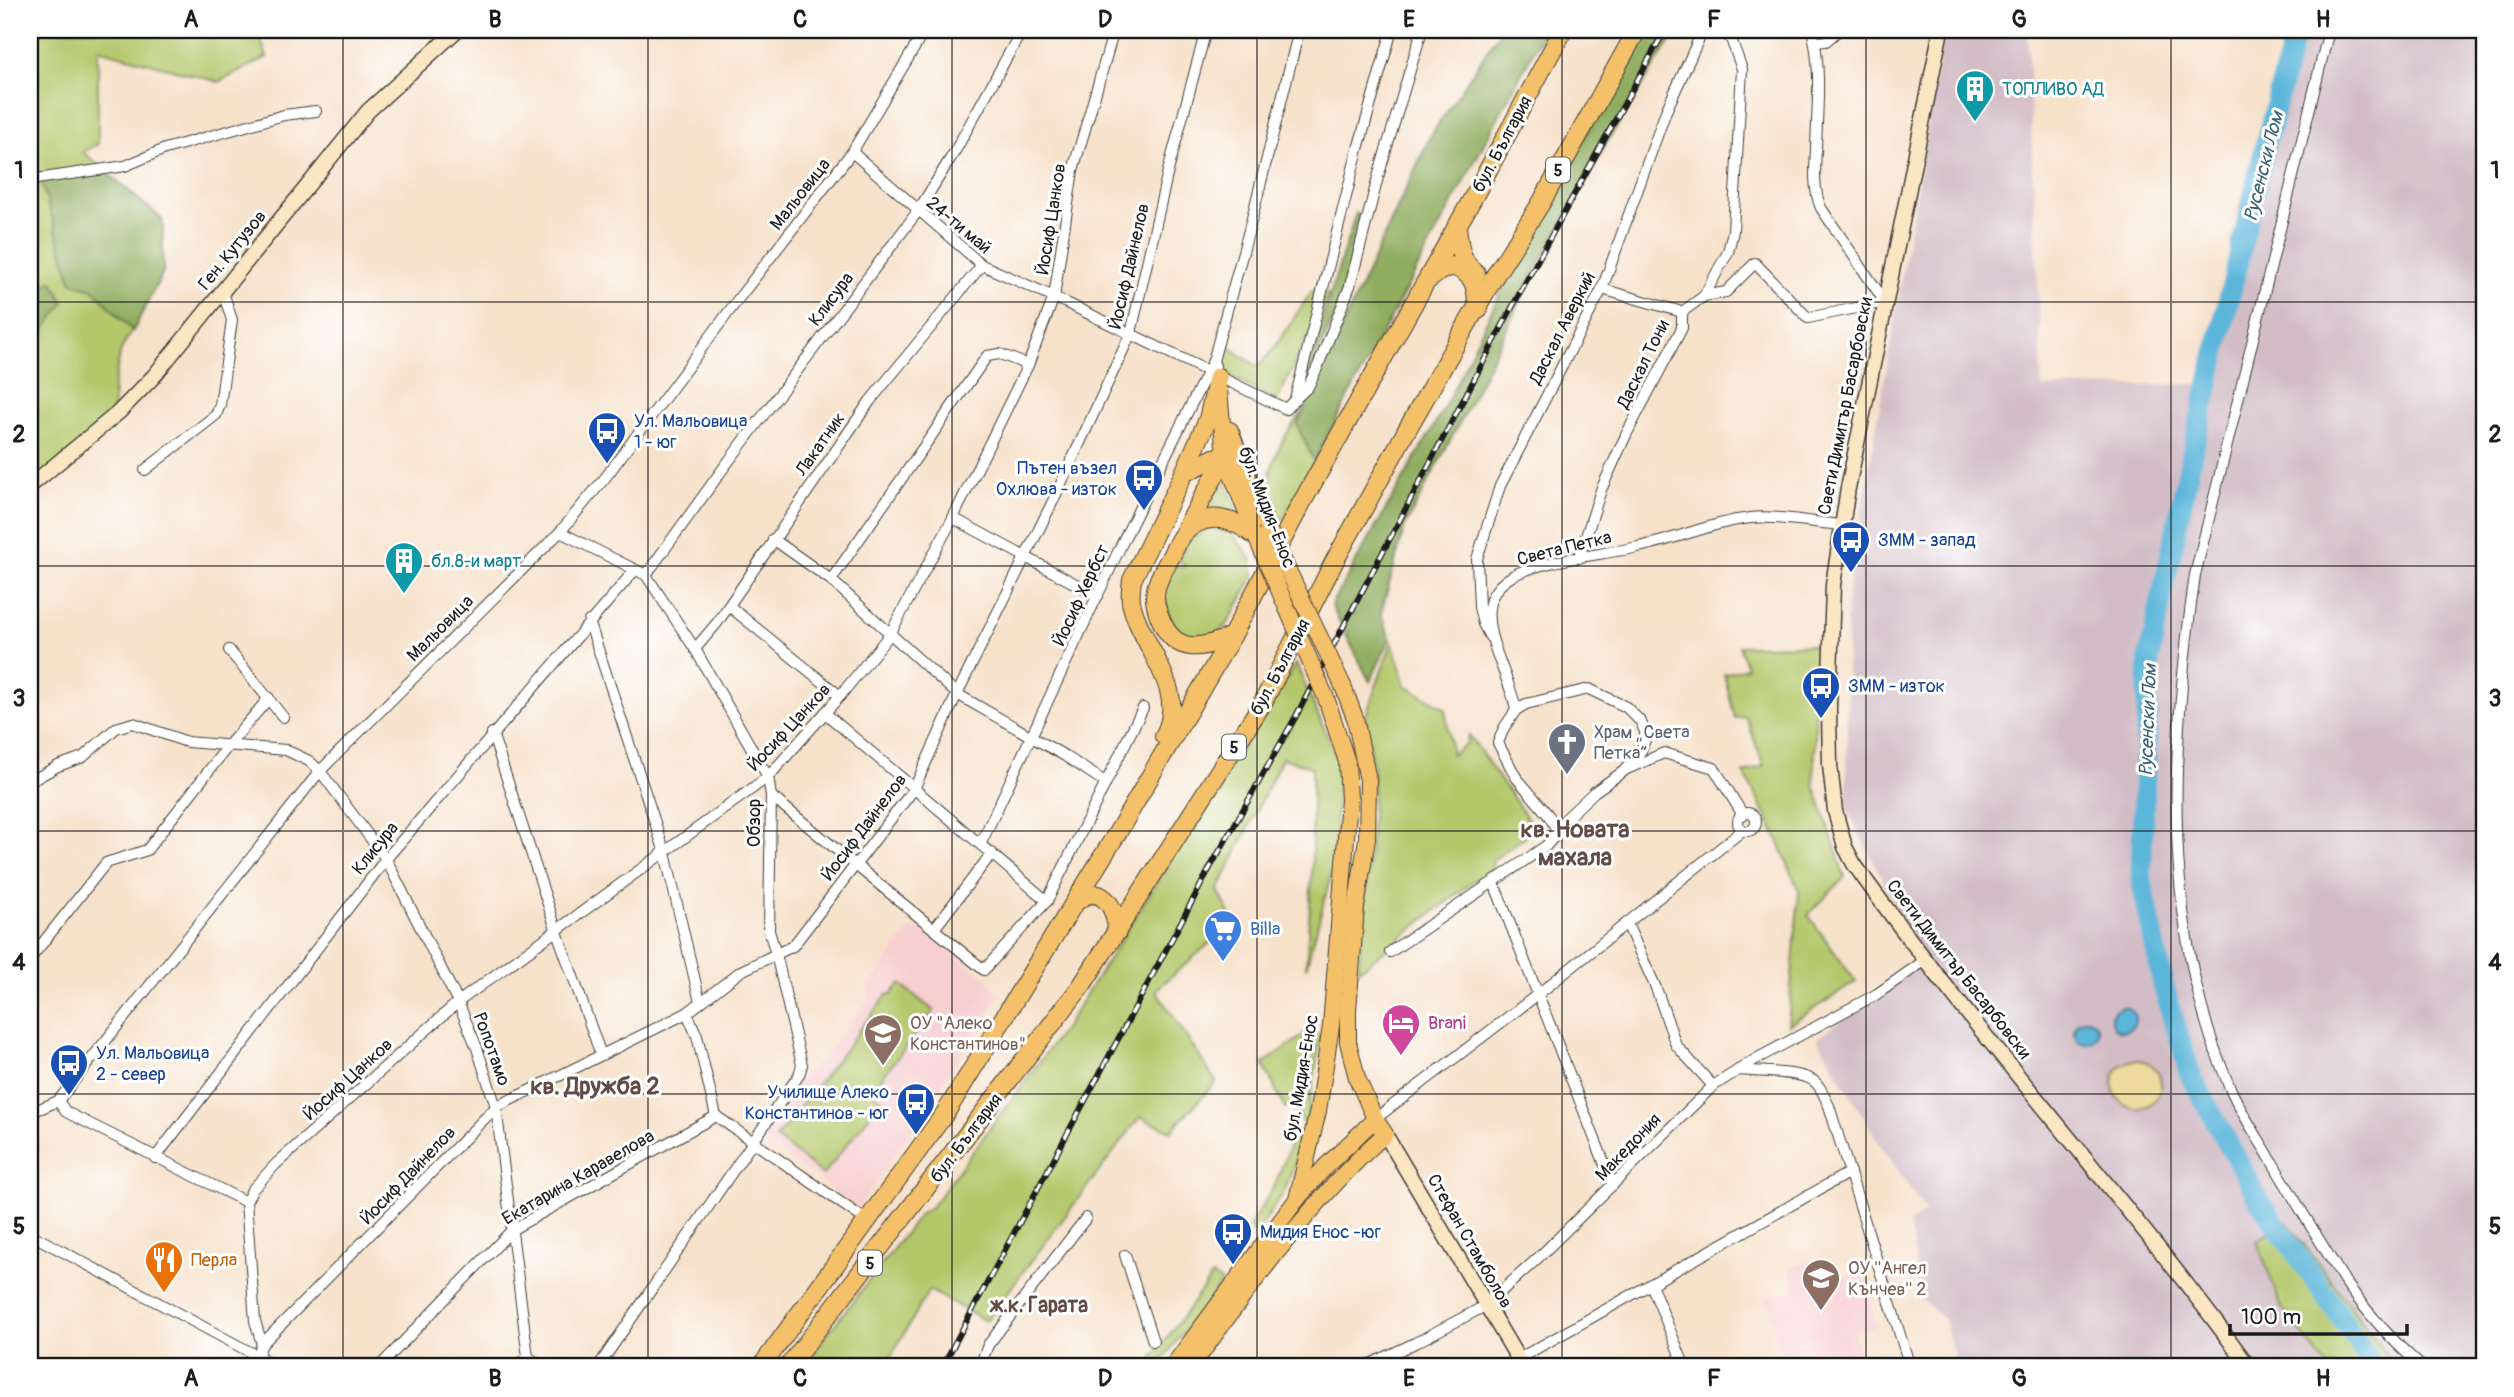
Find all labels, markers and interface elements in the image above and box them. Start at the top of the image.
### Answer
text: A [184,5,199,34]
text: B [488,5,502,34]
text: C [793,5,807,34]
text: D [1098,5,1112,34]
text: E [1403,5,1415,34]
text: F [1707,5,1721,34]
text: G [2011,5,2027,34]
text: H [2316,5,2330,34]
building icon: ТОПЛИВО АД [1954,68,1996,123]
place label: ТОПЛИВО АД [2002,78,2104,101]
street label: бул. България [1467,92,1538,197]
water label: Русенски Лом [2239,107,2290,224]
street label: Мальовица [765,154,836,235]
text: 1 [15,156,24,185]
text: 1 [2491,156,2500,185]
road number: 5 [1546,158,1570,182]
street label: Йосиф Цанков [1031,162,1072,276]
street label: 24-ти май [921,192,996,259]
street label: Йосиф Дайнелов [1104,201,1155,331]
street label: Ген. Кутузов [193,206,272,295]
street label: Клисура [804,268,859,331]
street label: Даскал Аверкий [1524,268,1601,389]
street label: Свети Димитър Басарбовски [1813,295,1878,517]
street label: Даскал Тони [1612,316,1675,413]
street label: Лакатник [790,408,851,481]
bus stop icon: Ул. Мальовица 1 - юг [586,410,628,465]
place label: Ул. Мальовица 1 - юг [634,410,747,454]
text: 2 [13,420,26,449]
text: 2 [2489,420,2502,449]
street label: бул. Мидия-Енос [1233,443,1300,571]
place label: Пътен възел Охлюва - изток [996,457,1117,501]
bus stop icon: Пътен възел Охлюва - изток [1123,457,1165,512]
bus stop icon: ЗММ - запад [1830,519,1872,574]
street label: Света Петка [1515,526,1614,571]
place label: ЗММ - запад [1878,529,1976,552]
building icon: бл.8-и март [383,540,425,595]
street label: Йосиф Хербст [1048,541,1115,650]
place label: бл.8-и март [431,550,521,573]
street label: Мальовица [402,590,479,667]
street label: бул. България [1245,615,1316,720]
water label: Русенски Лом [2134,662,2162,777]
bus stop icon: ЗММ - изток [1800,665,1842,720]
place label: ЗММ - изток [1848,675,1945,698]
street label: Йосиф Цанков [743,678,836,776]
text: 3 [13,684,25,713]
text: 3 [2489,684,2501,713]
church icon: Храм „Света Петка“ [1546,721,1588,776]
place label: Храм „Света Петка“ [1594,721,1690,765]
road number: 5 [1222,734,1246,760]
street label: Йосиф Дайнелов [817,769,912,885]
street label: Обзор [743,799,766,847]
district label: кв. Новата махала [1521,815,1629,872]
street label: Клисура [347,817,404,879]
street label: Свети Димитър Басарбовски [1881,875,2036,1064]
supermarket icon: Billa [1202,908,1244,963]
place label: Billa [1250,918,1280,941]
text: 4 [12,948,26,977]
text: 4 [2488,948,2502,977]
hotel icon: Brani [1380,1002,1422,1057]
street label: Ропотамо [468,1009,516,1089]
school or university icon: ОУ "Алеко Константинов" [862,1012,904,1067]
place label: ОУ "Алеко Константинов" [910,1012,1026,1056]
place label: Brani [1428,1012,1466,1035]
street label: бул. Мидия-Енос [1279,1013,1324,1143]
street label: Йосиф Цанков [299,1033,398,1125]
bus stop icon: Ул. Мальовица 2 - север [48,1042,90,1097]
place label: Ул. Мальовица 2 - север [96,1042,209,1086]
district label: кв. Дружба 2 [530,1072,660,1101]
place label: Училище Алеко Константинов - юг [745,1081,889,1125]
bus stop icon: Училище Алеко Константинов - юг [895,1081,937,1136]
street label: бул. България [925,1089,1008,1188]
street label: Македония [1590,1109,1666,1186]
street label: Йосиф Дайнелов [356,1121,461,1229]
street label: Екатарина Каравелова [498,1125,658,1230]
street label: Стефан Стамболов [1422,1170,1517,1313]
bus stop icon: Мидия Енос -юг [1212,1211,1254,1266]
text: 5 [13,1212,25,1241]
text: 5 [2489,1212,2501,1241]
place label: Мидия Енос -юг [1260,1221,1381,1244]
restaurant icon: Перла [143,1239,185,1294]
place label: Перла [191,1249,237,1272]
road number: 5 [858,1250,882,1275]
school or university icon: ОУ ''Ангел Кънчев'' 2 [1800,1257,1842,1312]
place label: ОУ ''Ангел Кънчев'' 2 [1848,1257,1926,1301]
district label: ж.к. Гарата [989,1292,1088,1319]
scale bar [2230,1292,2407,1336]
text: 100 m [2241,1304,2301,1331]
text: A [184,1364,199,1393]
text: B [488,1364,502,1393]
text: C [793,1364,807,1393]
text: D [1098,1364,1112,1393]
text: E [1403,1364,1415,1393]
text: F [1707,1364,1721,1393]
text: G [2011,1364,2027,1393]
text: H [2316,1364,2330,1393]

